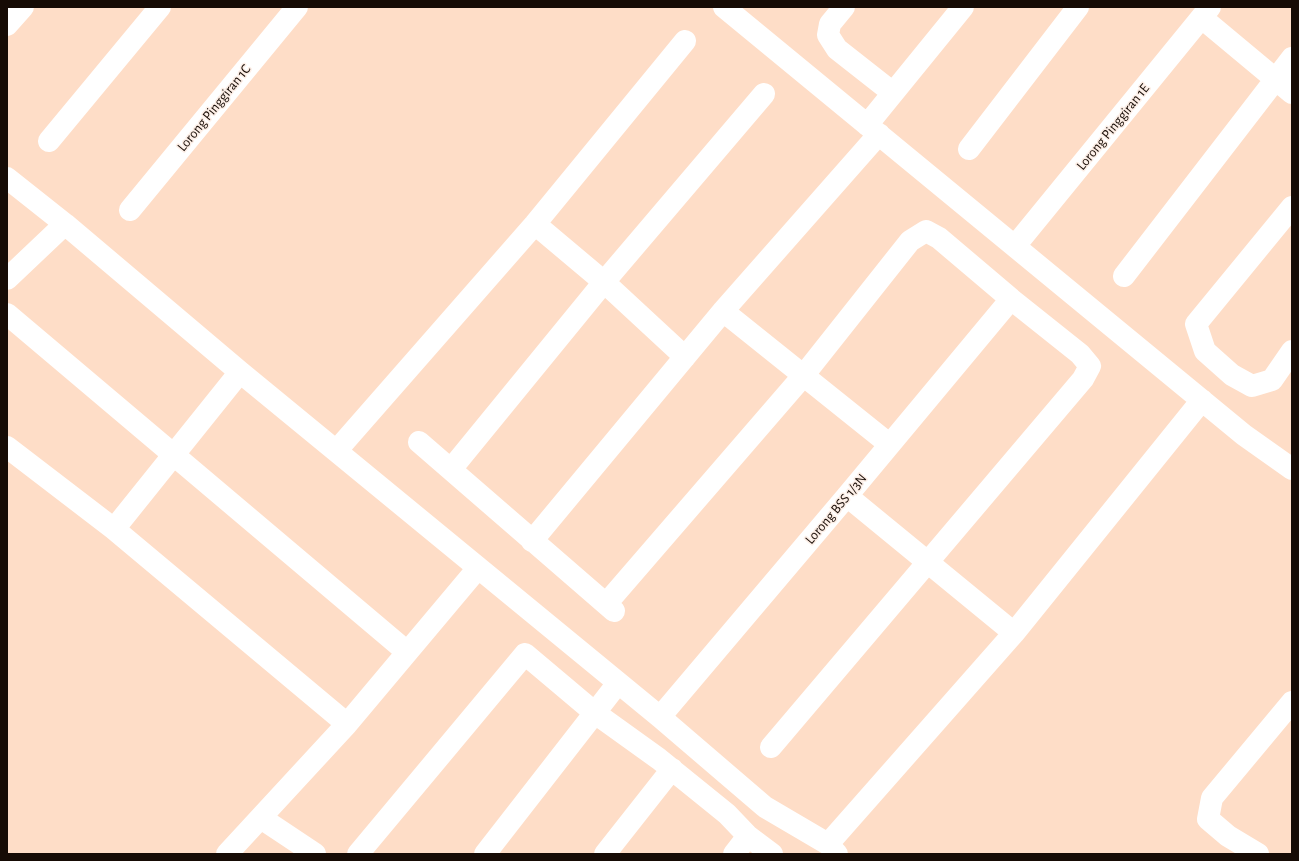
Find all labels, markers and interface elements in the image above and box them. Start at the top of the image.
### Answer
street label: Lorong Pinggiran 1C [174,61,254,155]
street label: Lorong Pinggiran 1E [1073,80,1153,174]
street label: Lorong BSS 1/3N [802,470,870,548]

